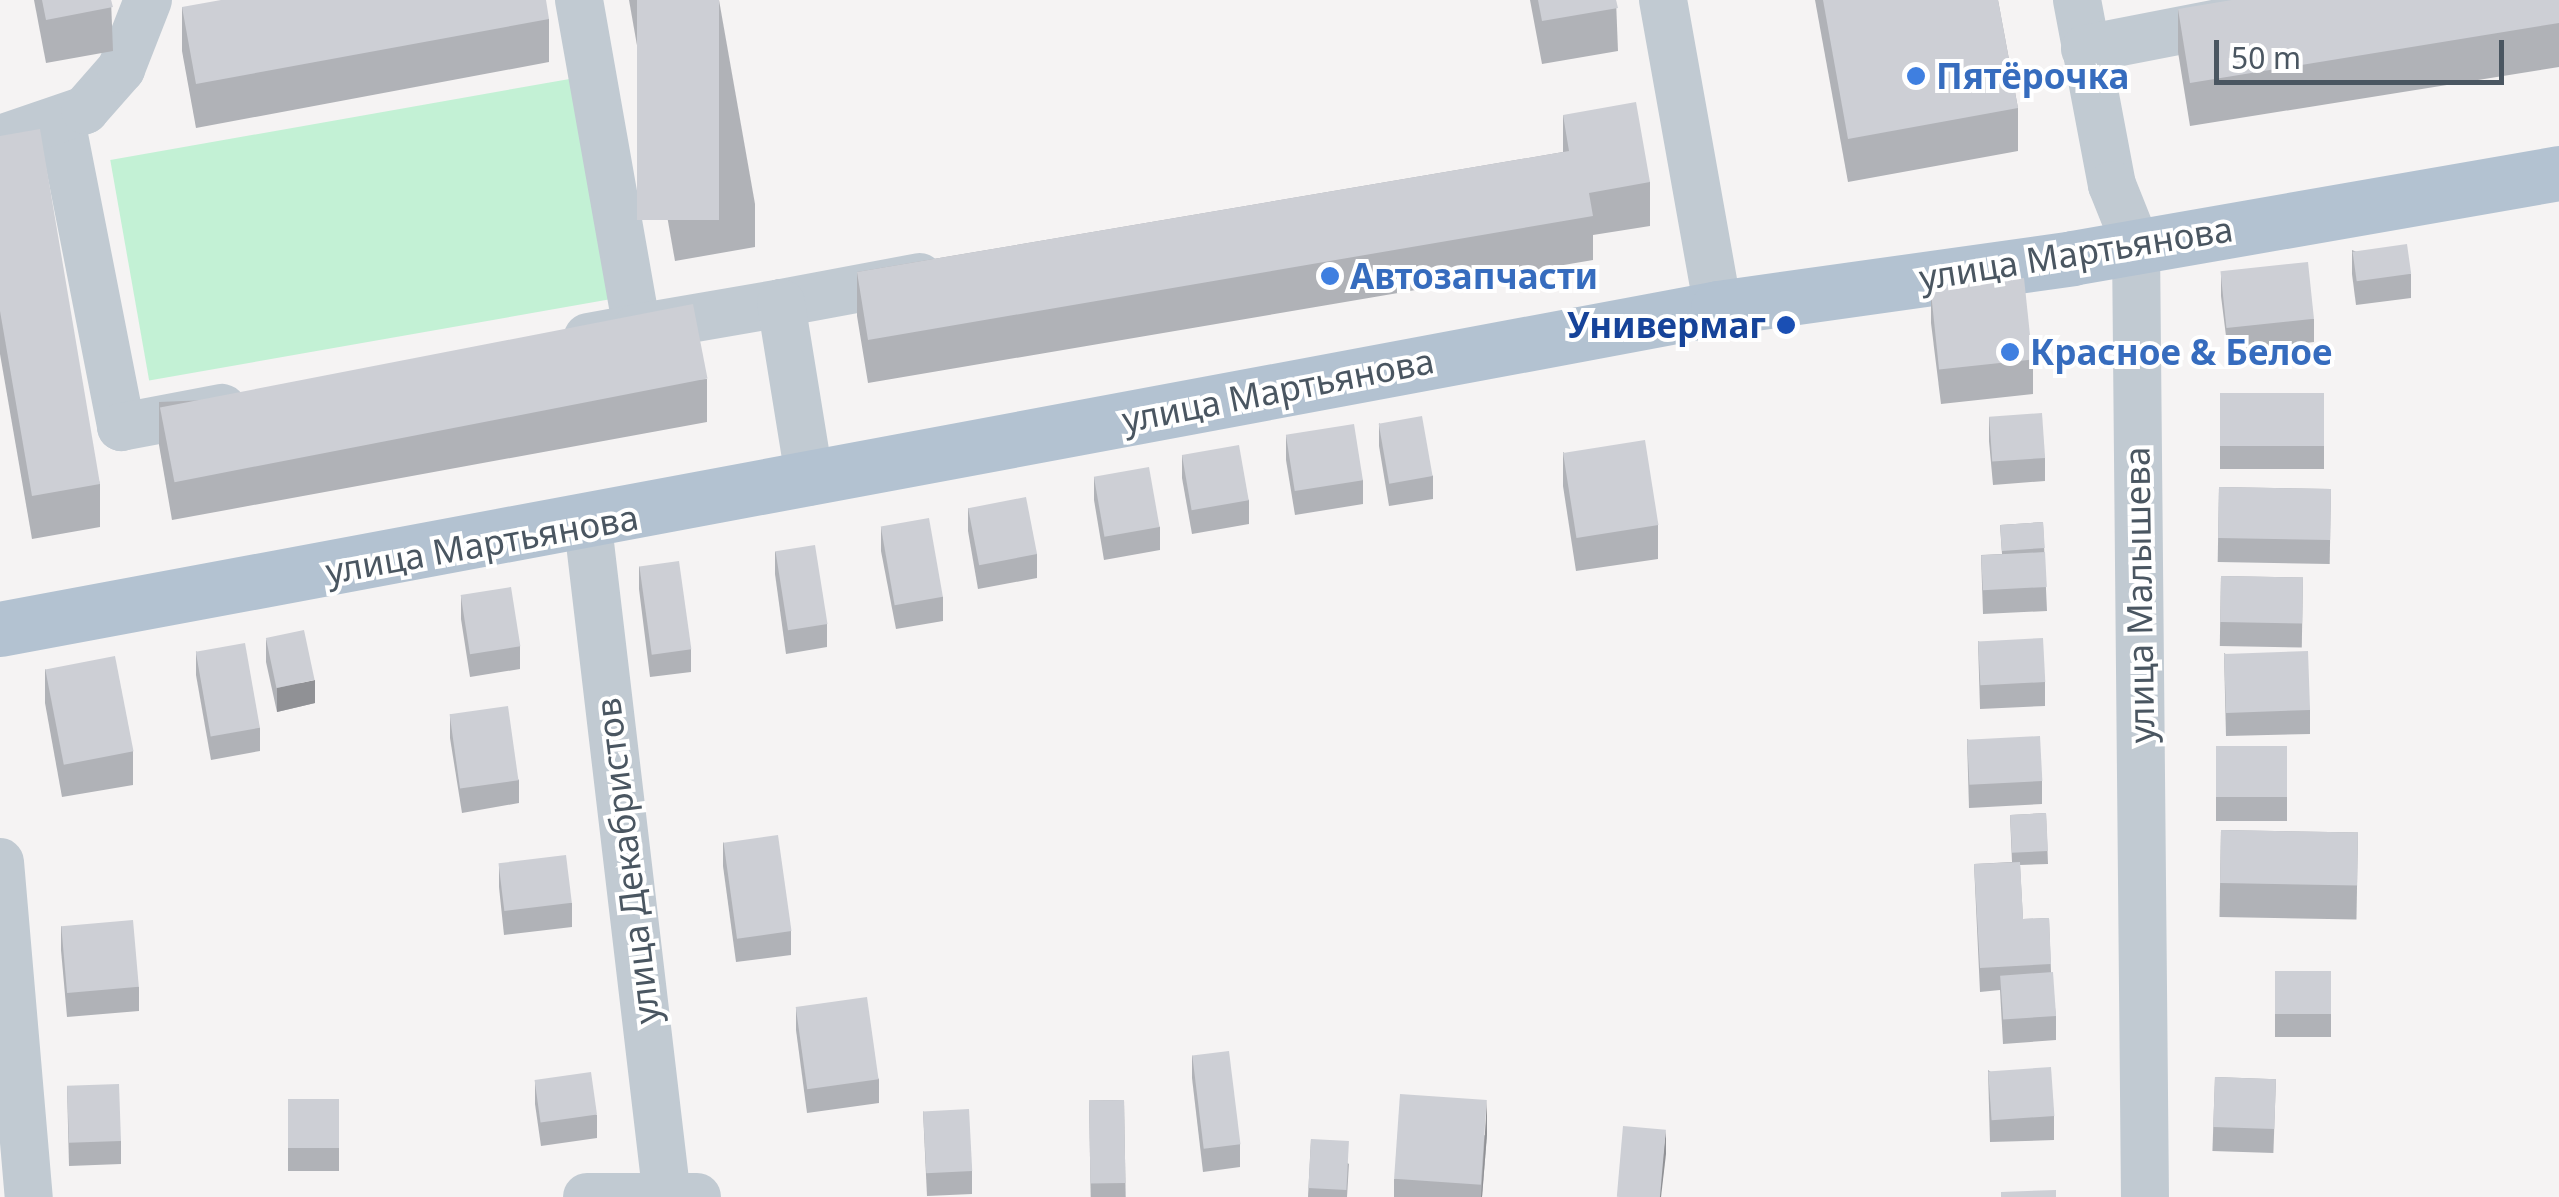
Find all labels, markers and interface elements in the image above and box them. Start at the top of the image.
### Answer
scale bar [2219,20,2509,82]
text: 50 m [2231,37,2301,78]
place label: Пятёрочка [1936,55,2129,97]
marker: Пятёрочка [1905,65,1927,87]
street label: улица Мартьянова [1916,207,2236,299]
place label: Автозапчасти [1350,255,1598,297]
marker: Автозапчасти [1319,265,1341,287]
place label: Универмаг [1567,304,1766,346]
marker: Универмаг [1775,314,1797,336]
place label: Красное & Белое [2030,331,2332,373]
street label: улица Мартьянова [1119,339,1437,441]
marker: Красное & Белое [1999,341,2021,363]
street label: улица Малышева [2115,446,2163,744]
street label: улица Мартьянова [322,496,642,592]
street label: улица Декабристов [586,696,668,1026]

